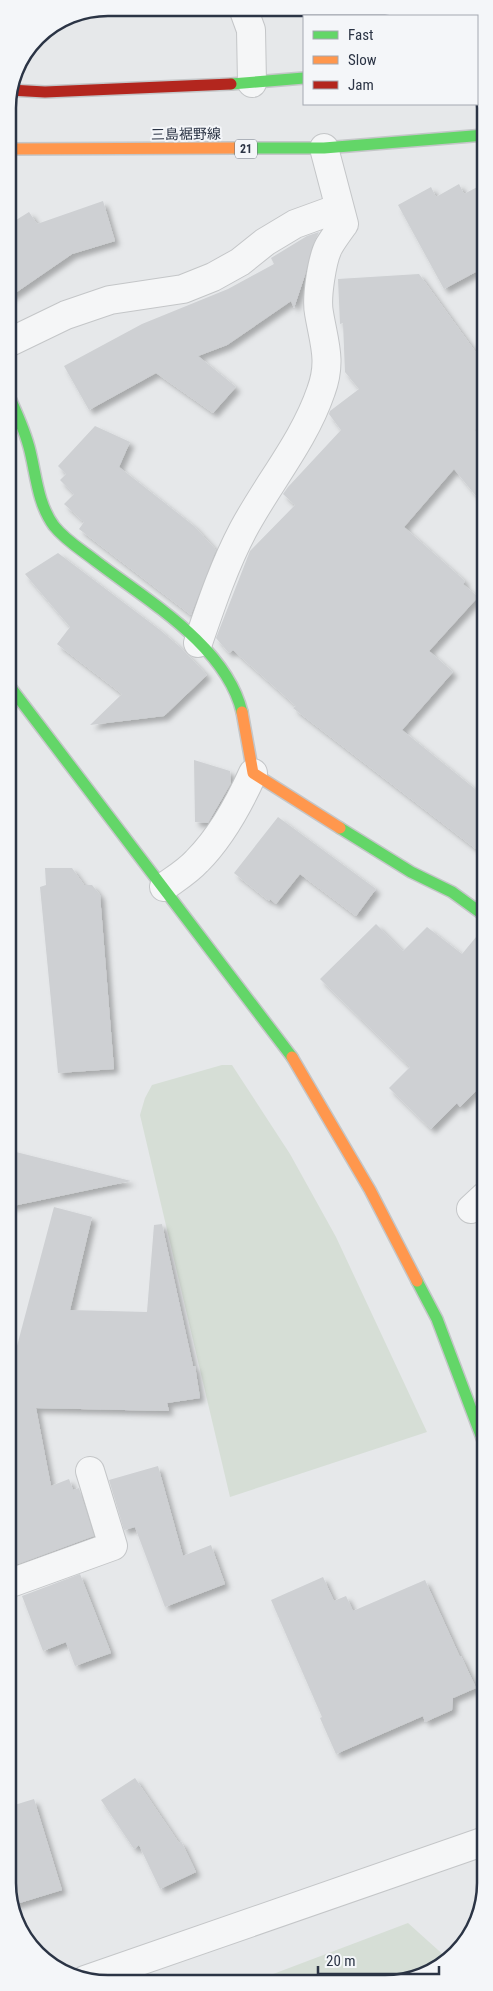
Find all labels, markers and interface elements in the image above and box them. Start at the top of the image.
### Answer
legend [303,15,478,105]
text: Fast [348,26,373,44]
text: Slow [348,51,377,69]
text: Jam [348,76,374,94]
street label: 三島裾野線 [151,125,221,143]
road number: 21 [235,140,257,158]
scale bar [318,1944,439,1976]
text: 20 m [326,1952,356,1970]

